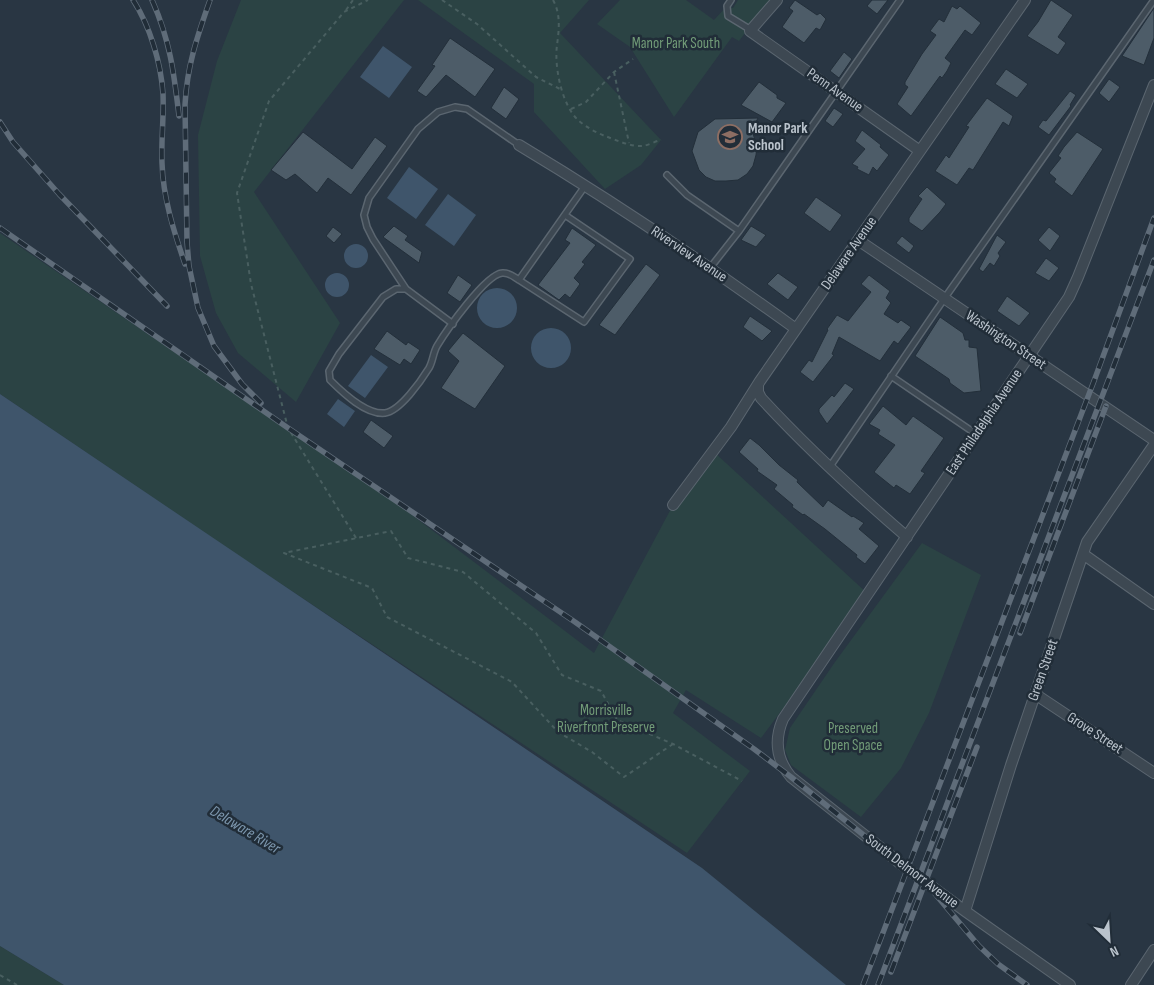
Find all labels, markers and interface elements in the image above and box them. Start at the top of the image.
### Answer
park label: Manor Park South [632,34,720,53]
street label: Penn Avenue [803,64,867,116]
place label: Manor Park School [748,119,808,155]
school or university icon: Manor Park School [717,124,743,150]
street label: Delaware Avenue [817,213,881,293]
street label: Riverview Avenue [647,222,731,286]
street label: Washington Street [962,306,1050,374]
street label: East Philadelphia Avenue [942,365,1026,479]
street label: Green Street [1024,636,1063,703]
park label: Morrisville Riverfront Preserve [557,701,655,737]
street label: Grove Street [1063,708,1127,758]
park label: Preserved Open Space [824,719,882,755]
water label: Delaware River [206,802,284,859]
street label: South Delmorr Avenue [862,830,962,912]
north arrow [1084,915,1134,965]
text: N [1107,942,1121,961]

